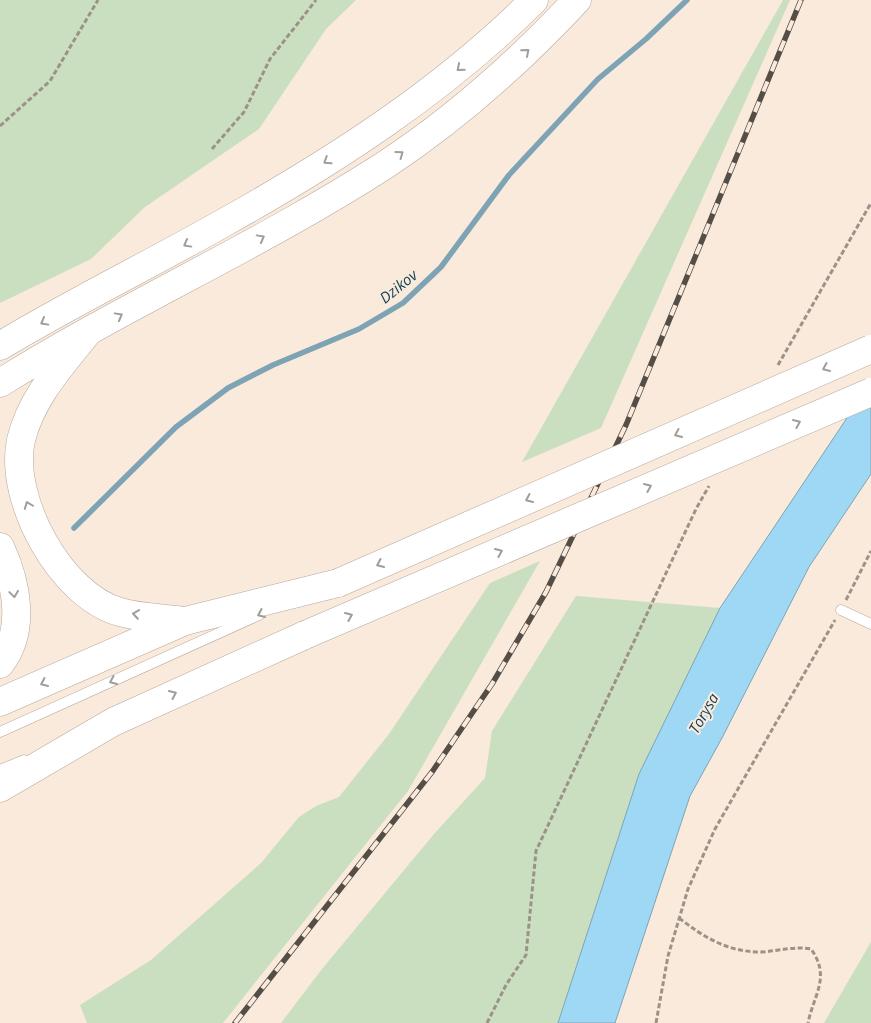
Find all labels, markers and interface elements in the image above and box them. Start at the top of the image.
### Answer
one-way arrow [521,48,530,57]
one-way arrow [456,62,465,71]
one-way arrow [394,151,404,160]
one-way arrow [323,155,332,165]
one-way arrow [256,234,265,244]
one-way arrow [183,237,192,247]
water label: Dzikov [375,264,422,307]
one-way arrow [113,312,122,322]
one-way arrow [41,316,50,326]
one-way arrow [822,362,831,373]
one-way arrow [792,419,801,430]
one-way arrow [674,427,683,438]
one-way arrow [643,483,652,494]
one-way arrow [525,493,534,504]
one-way arrow [24,501,34,510]
one-way arrow [494,547,503,558]
one-way arrow [376,558,385,569]
one-way arrow [8,590,19,598]
one-way arrow [257,607,266,618]
one-way arrow [132,610,141,620]
one-way arrow [344,611,353,622]
one-way arrow [109,675,118,685]
one-way arrow [40,677,49,688]
water label: Torysa [683,689,723,737]
one-way arrow [168,690,177,701]

